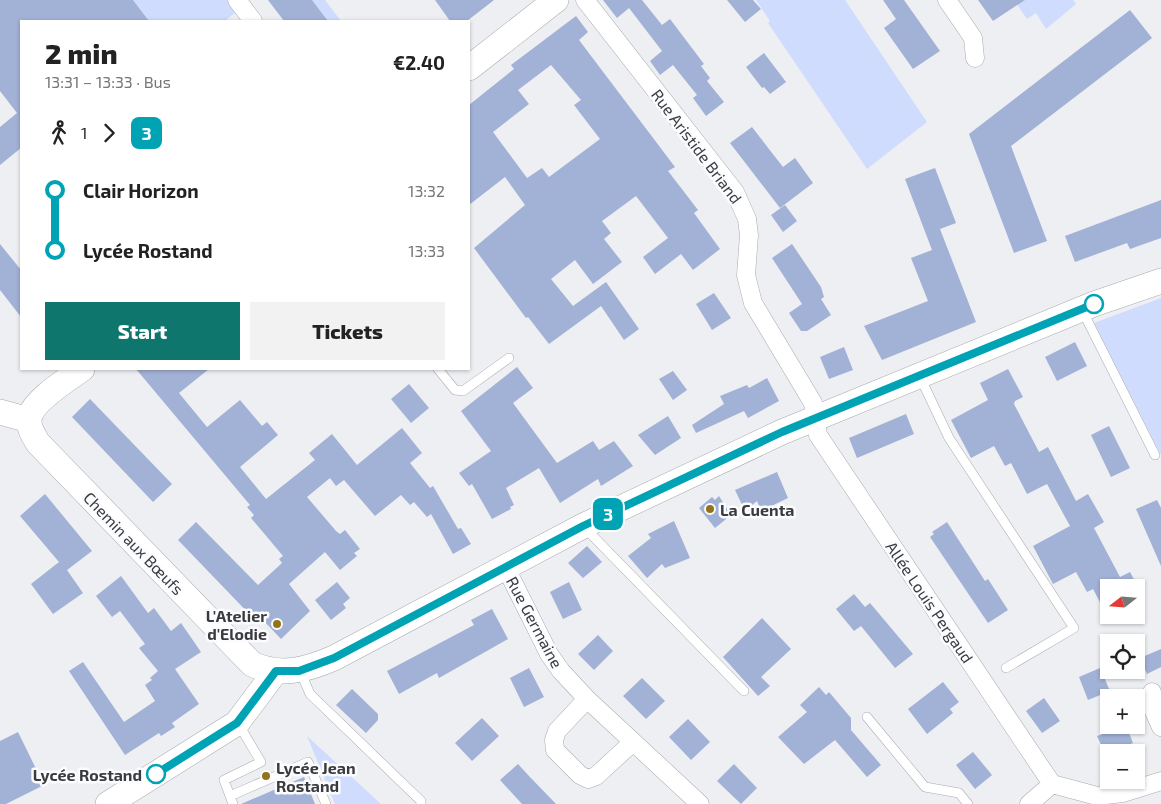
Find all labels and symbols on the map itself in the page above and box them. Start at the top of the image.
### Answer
street label: Rue Aristide Briand [648,85,746,207]
unlabelled marker [1084,294,1104,314]
street label: Chemin aux Bœufs [80,488,188,598]
line badge: 3 [592,498,624,530]
place label: La Cuenta [720,500,794,519]
marker: La Cuenta [704,503,716,515]
street label: Allée Louis Pergaud [882,538,978,666]
street label: Rue Germaine [503,573,567,671]
north arrow [1100,579,1145,624]
place label: L'Atelier d'Elodie [206,606,267,643]
marker: L'Atelier d'Elodie [271,618,283,630]
place label: Lycée Jean Rostand [276,758,356,795]
marker: Lycée Rostand [146,764,166,784]
place label: Lycée Rostand [33,765,142,785]
marker: Lycée Jean Rostand [260,770,272,782]

